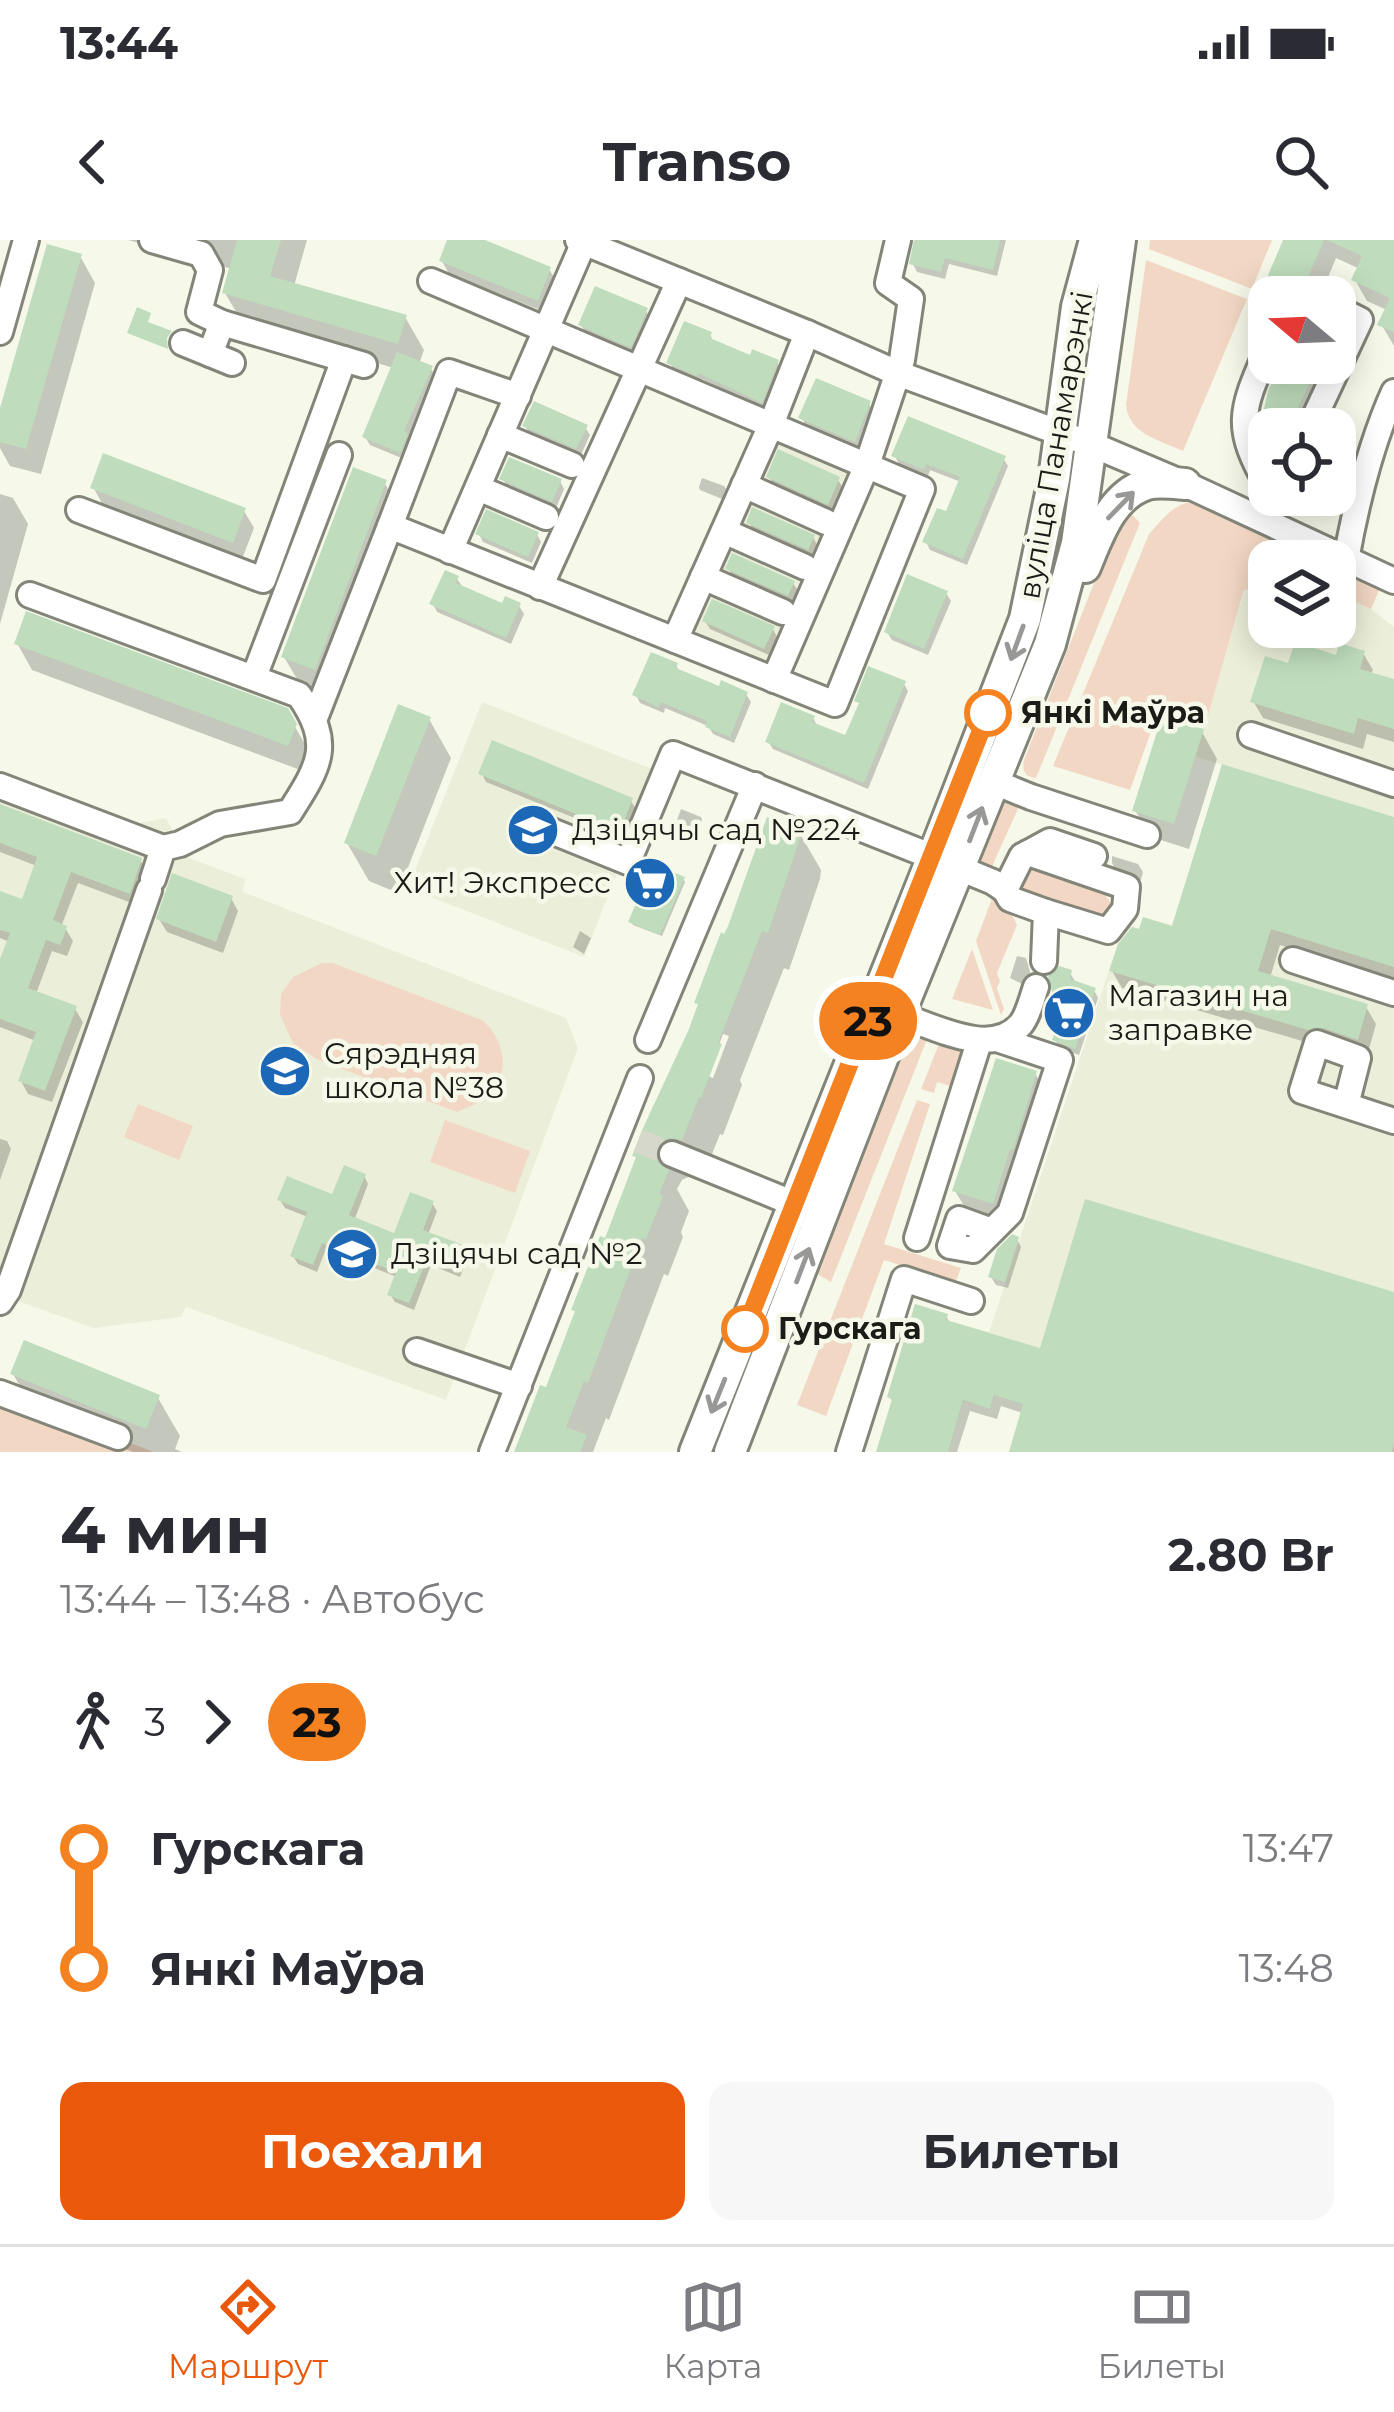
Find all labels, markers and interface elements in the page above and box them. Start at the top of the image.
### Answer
text: 13:44 [60,15,178,70]
icon: back [60,129,126,195]
text: Transo [603,129,791,195]
icon: search [1268,129,1334,195]
north arrow [1248,276,1356,384]
map controls [1248,276,1356,648]
street label: вуліца Панамарэнкі [1010,288,1101,602]
button: locate [1248,408,1356,516]
one-way arrow [1105,490,1135,520]
button: layers [1248,540,1356,648]
one-way arrow [1004,623,1026,660]
marker: Янкі Маўра [966,691,1010,735]
place label: Янкі Маўра [1021,694,1205,731]
school or university icon: Дзіцячы сад №224 [505,802,561,858]
one-way arrow [967,806,988,843]
place label: Дзіцячы сад №224 [572,811,860,848]
supermarket icon: Хит! Экспресс [622,855,678,911]
place label: Хит! Экспресс [393,864,611,901]
place label: Магазин на заправке [1108,977,1289,1048]
line badge: 23 [814,982,922,1060]
supermarket icon: Магазин на заправке [1041,985,1097,1041]
text: 23 [843,995,893,1047]
place label: Сярэдняя школа №38 [324,1035,504,1106]
school or university icon: Сярэдняя школа №38 [257,1043,313,1099]
school or university icon: Дзіцячы сад №2 [324,1226,380,1282]
place label: Дзіцячы сад №2 [391,1235,643,1272]
one-way arrow [794,1247,816,1284]
marker: Гурскага [723,1307,767,1351]
place label: Гурскага [778,1310,921,1347]
one-way arrow [706,1376,727,1413]
text: 4 мин [60,1489,271,1570]
text: 2.80 Br [1168,1527,1334,1582]
text: 13:44 – 13:48 · Автобус [60,1575,485,1623]
icon: walk [60,1689,126,1755]
icon: forward [184,1689,250,1755]
text: 23 [292,1696,342,1748]
text: 3 [144,1698,166,1746]
text: Гурскага [150,1821,365,1876]
text: 13:47 [1243,1824,1334,1872]
text: Янкі Маўра [150,1941,426,1996]
text: 13:48 [1239,1944,1334,1992]
button: Поехали [60,2082,685,2220]
button: Билеты [709,2082,1334,2220]
tab: Маршрут [168,2274,328,2386]
tab: Карта [664,2274,762,2386]
tab: Билеты [1098,2274,1226,2386]

